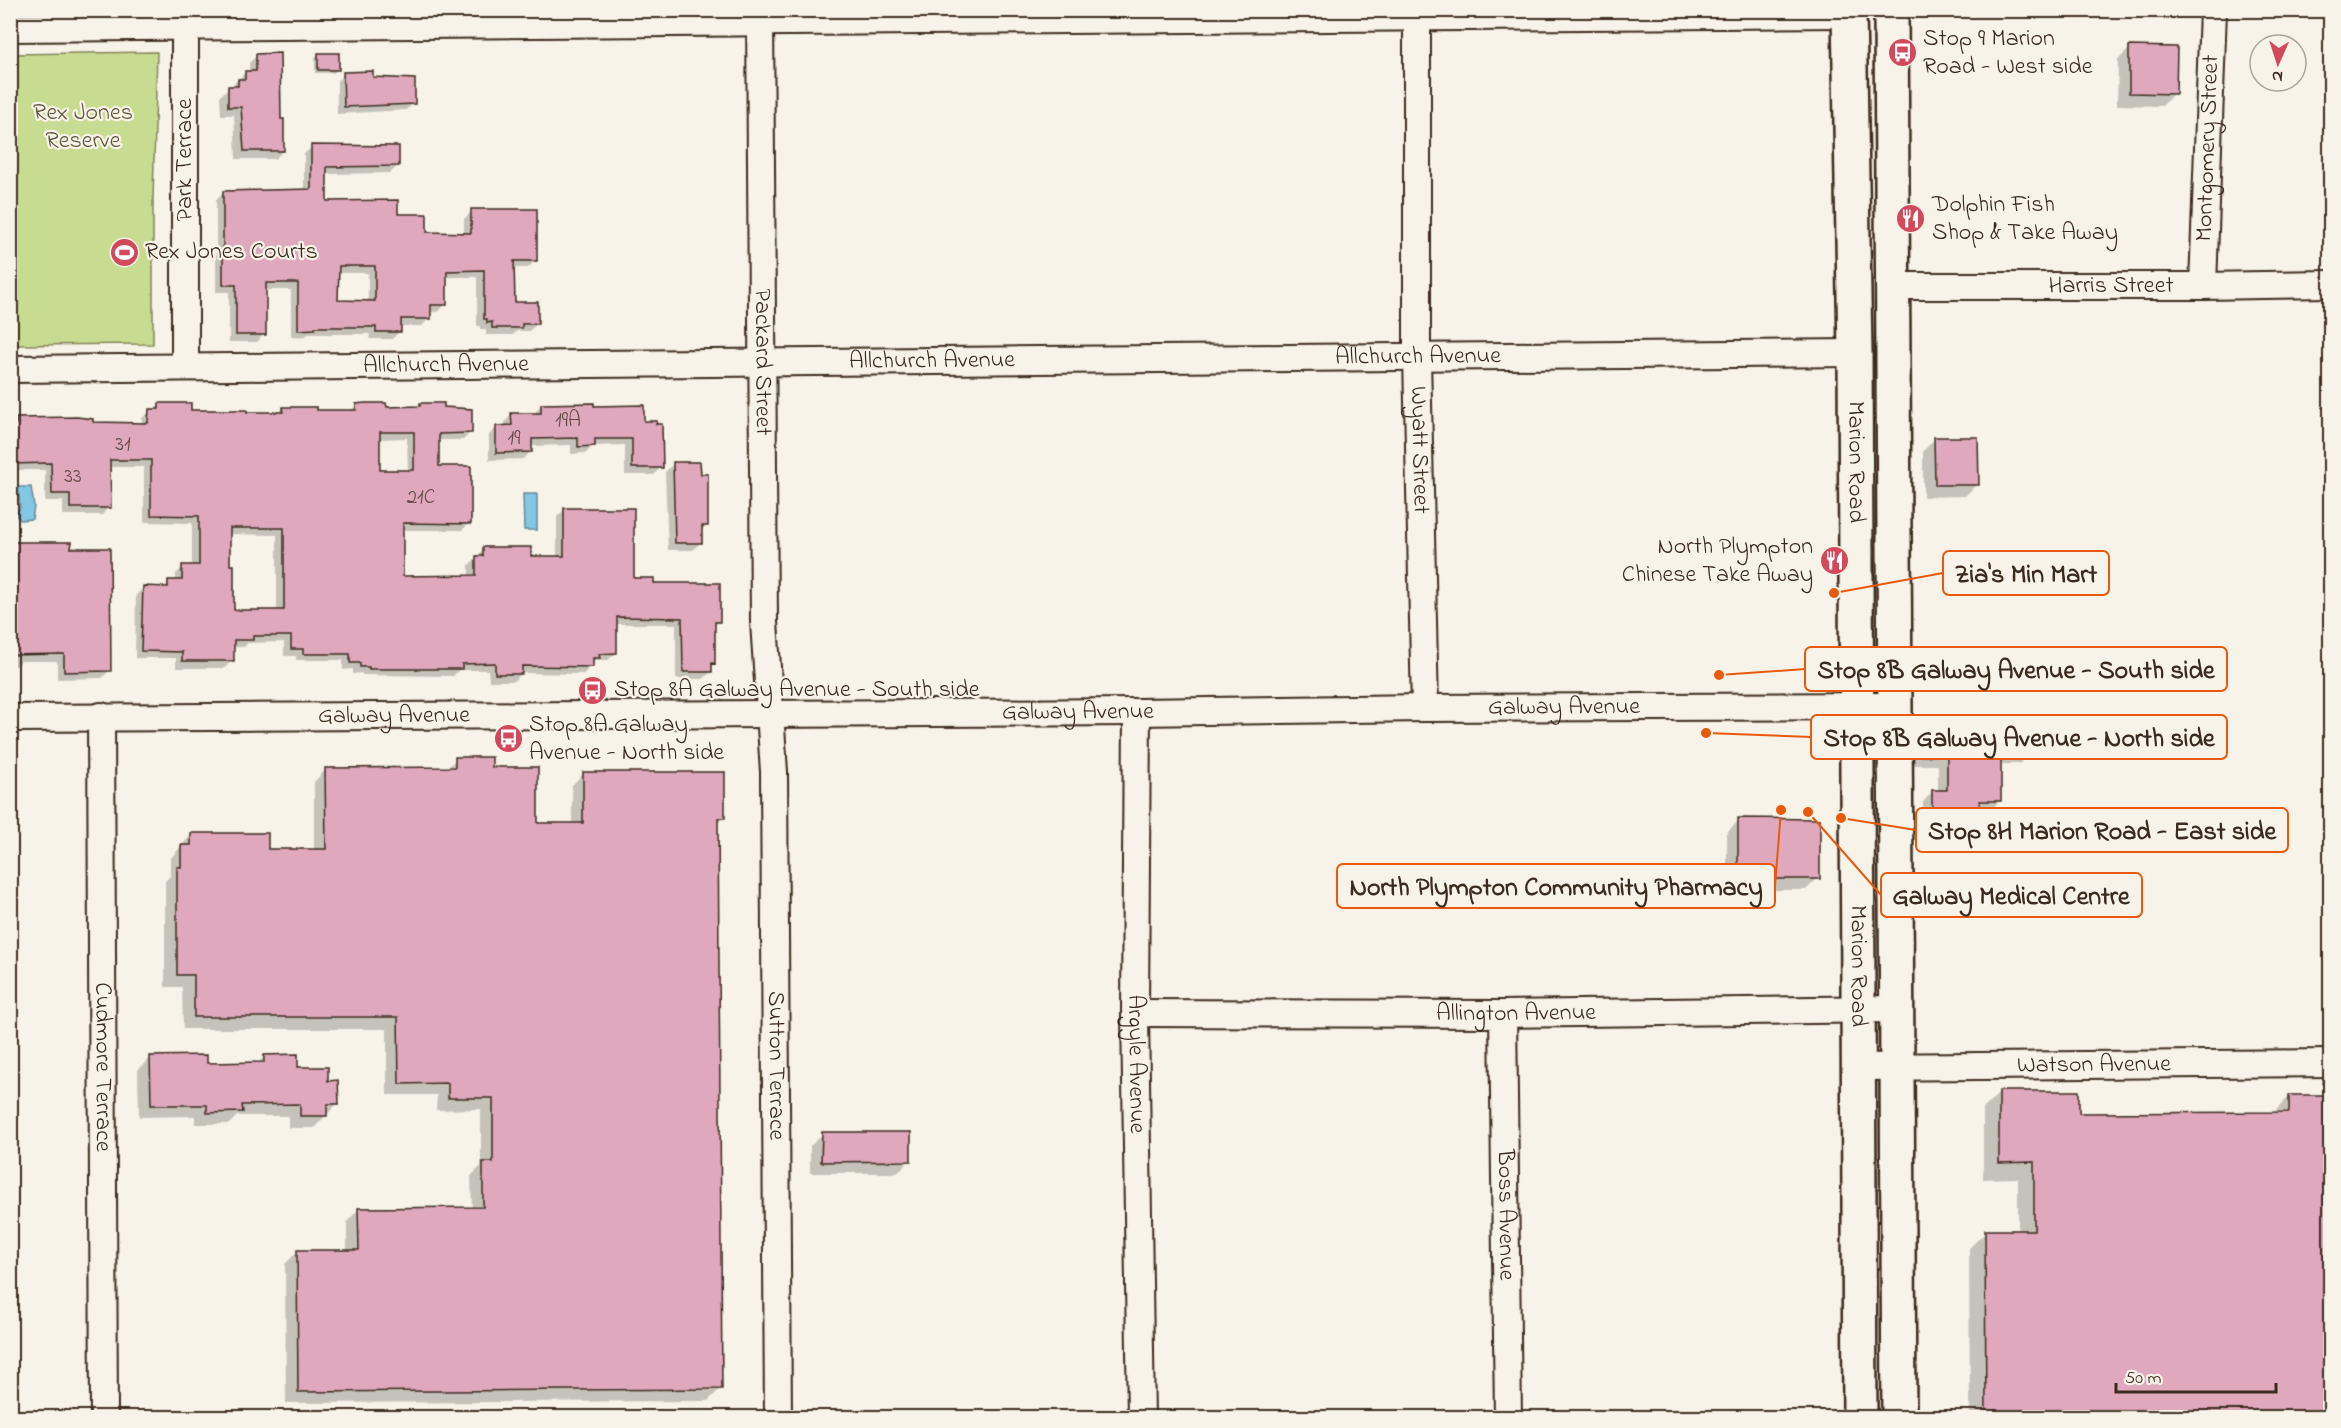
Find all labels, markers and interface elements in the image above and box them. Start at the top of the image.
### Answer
place label: Stop 9 Marion Road - West side [1923,22,2093,85]
north arrow [2248,33,2308,93]
bus stop icon: Stop 9 Marion Road - West side [1886,37,1918,69]
street label: Montgomery Street [2187,54,2229,242]
text: N [2271,64,2283,88]
park label: Rex Jones Reserve [33,96,133,159]
street label: Park Terrace [168,98,203,222]
place label: Dolphin Fish Shop & Take Away [1931,188,2118,252]
restaurant icon: Dolphin Fish Shop & Take Away [1895,203,1927,235]
place label: Rex Jones Courts [145,235,318,270]
sports icon: Rex Jones Courts [108,236,140,268]
street label: Harris Street [2049,269,2173,304]
street label: Packard Street [744,288,780,436]
street label: Allchurch Avenue [1335,339,1501,375]
street label: Allchurch Avenue [849,343,1015,379]
street label: Allchurch Avenue [363,347,529,383]
street label: Wyatt Street [1400,386,1438,514]
street label: Marion Road [1838,401,1873,523]
house number: 19A [555,406,581,436]
house number: 19 [508,424,521,454]
house number: 31 [115,430,131,460]
house number: 33 [64,462,82,492]
house number: 21C [407,483,435,513]
place label: North Plympton Chinese Take Away [1622,530,1813,594]
restaurant icon: North Plympton Chinese Take Away [1818,545,1850,577]
callout: Zia's Min Mart [1943,551,2109,595]
text: Zia's Min Mart [1955,557,2097,595]
callout: Stop 8B Galway Avenue - South side [1805,647,2227,691]
text: Stop 8B Galway Avenue - South side [1817,653,2216,691]
place label: Stop 8A Galway Avenue - South side [614,673,980,709]
bus stop icon: Stop 8A Galway Avenue - South side [577,674,609,706]
street label: Galway Avenue [1488,690,1640,726]
street label: Galway Avenue [1002,694,1154,731]
street label: Galway Avenue [318,698,470,735]
place label: Stop 8A Galway Avenue - North side [529,708,724,771]
callout: Stop 8B Galway Avenue - North side [1811,715,2227,759]
text: Stop 8B Galway Avenue - North side [1823,721,2216,759]
bus stop icon: Stop 8A Galway Avenue - North side [492,723,524,755]
callout: Stop 8H Marion Road - East side [1916,808,2288,852]
text: Stop 8H Marion Road - East side [1928,814,2277,852]
callout: North Plympton Community Pharmacy [1337,864,1775,908]
text: North Plympton Community Pharmacy [1349,870,1763,908]
callout: Galway Medical Centre [1881,873,2142,917]
text: Galway Medical Centre [1892,879,2131,917]
street label: Marion Road [1840,905,1876,1027]
street label: Cudmore Terrace [85,982,120,1152]
street label: Sutton Terrace [758,991,794,1141]
street label: Argyle Avenue [1117,994,1154,1134]
street label: Allington Avenue [1436,995,1596,1032]
street label: Watson Avenue [2017,1047,2171,1083]
street label: Boss Avenue [1487,1148,1524,1281]
scale bar [2116,1356,2276,1394]
text: 50 m [2125,1366,2162,1392]

